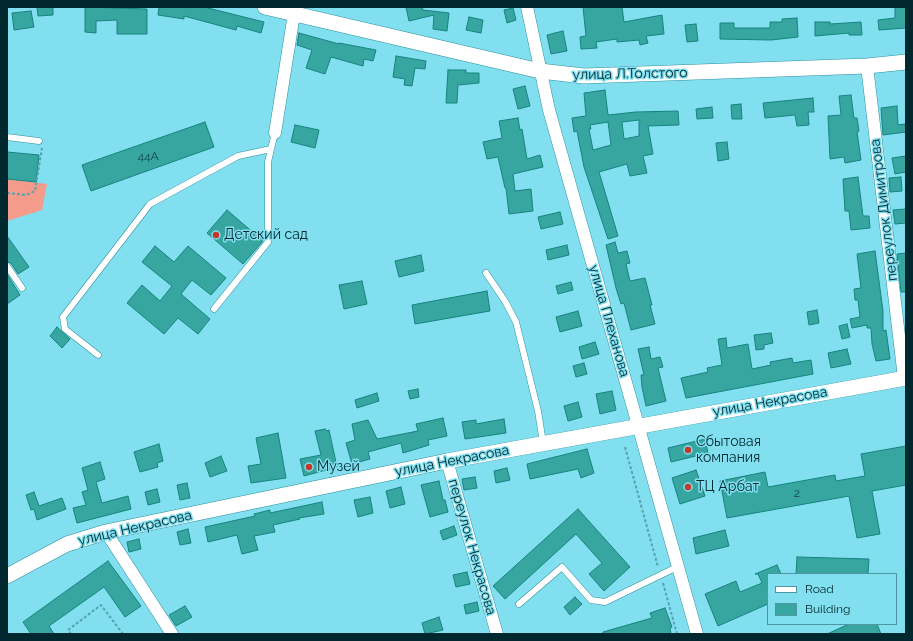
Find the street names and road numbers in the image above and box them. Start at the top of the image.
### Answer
street label: улица Л.Толстого [572,65,688,83]
street label: переулок Димитрова [867,138,901,282]
street label: улица Плеханова [585,263,633,379]
street label: улица Некрасова [711,384,829,420]
street label: улица Некрасова [393,442,511,480]
street label: переулок Некрасова [445,477,499,617]
street label: улица Некрасова [76,507,194,549]

